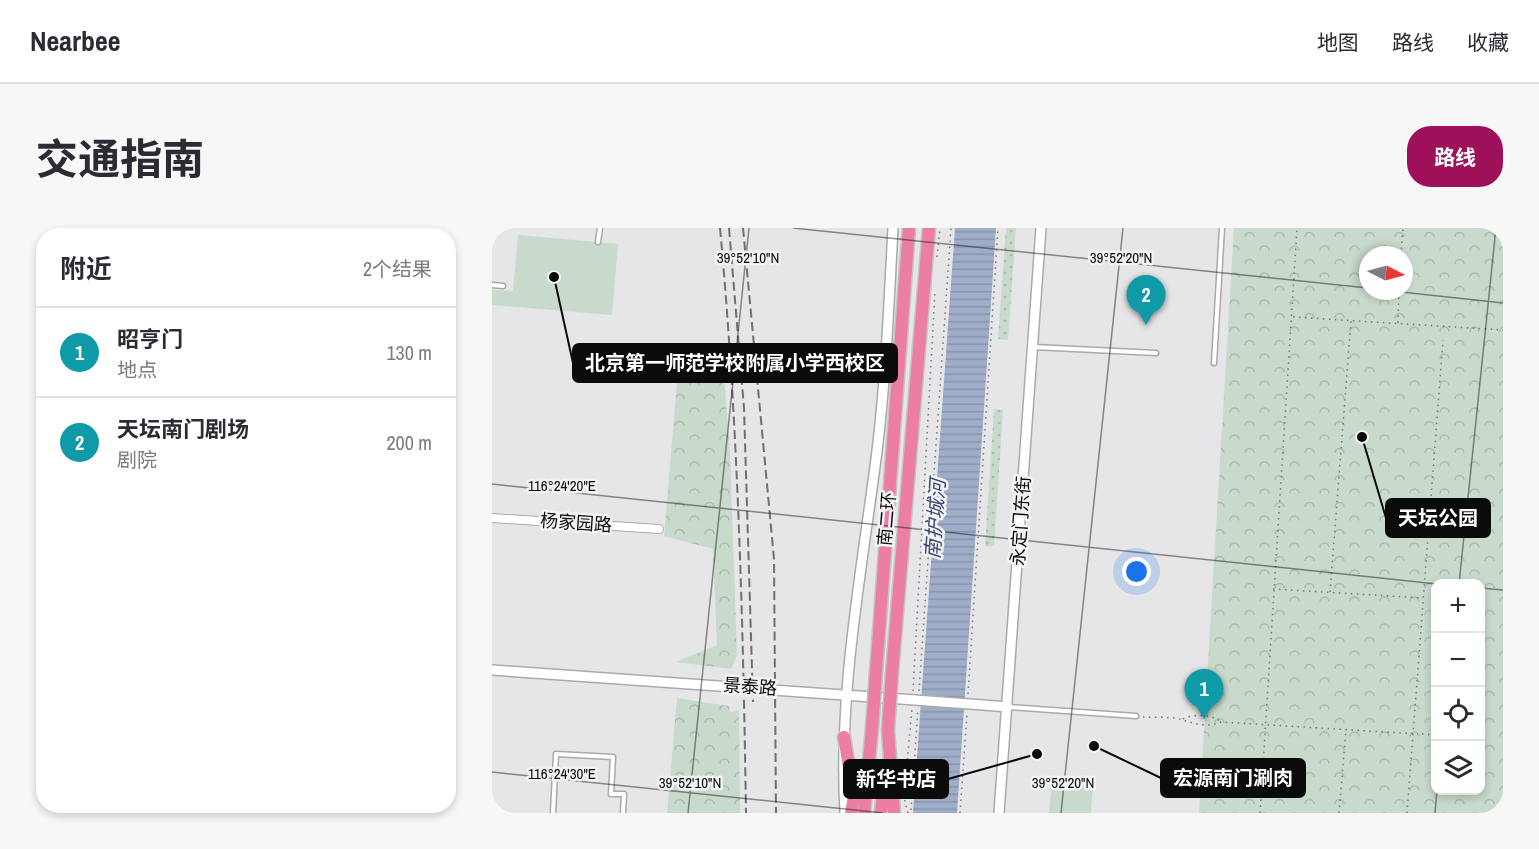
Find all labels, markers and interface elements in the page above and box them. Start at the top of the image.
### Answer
text: Nearbee [30,22,121,60]
text: 地图 [1317,28,1359,57]
text: 路线 [1392,28,1434,57]
text: 收藏 [1467,28,1509,57]
button: 路线 [1407,126,1503,187]
text: 交通指南 [36,131,204,187]
north arrow [1359,246,1413,300]
text: 39°52'10"N [717,247,779,268]
text: 39°52'20"N [1090,247,1152,268]
text: 附近 [60,251,112,286]
text: 2个结果 [363,255,432,282]
pin: 2 [1126,276,1166,325]
text: 昭亨门 [117,324,183,354]
text: 1 [75,339,84,366]
text: 130 m [386,339,432,366]
callout: 北京第一师范学校附属小学西校区 [573,344,897,382]
text: 北京第一师范学校附属小学西校区 [585,349,885,376]
text: 地点 [117,356,157,383]
text: 天坛南门剧场 [117,414,249,444]
text: 2 [75,429,84,456]
text: 200 m [386,429,432,456]
text: 剧院 [117,446,157,473]
water label: 南护城河 [918,474,951,560]
text: 116°24'20"E [528,475,596,496]
street label: 永定门东街 [1005,475,1036,567]
street label: 南二环 [872,491,901,547]
callout: 天坛公园 [1386,499,1490,537]
text: 天坛公园 [1398,504,1478,531]
street label: 杨家园路 [539,508,613,537]
your location [1122,557,1151,586]
map controls [1431,579,1485,795]
button: + [1431,579,1485,633]
button: − [1431,633,1485,687]
pin: 1 [1184,670,1224,719]
street label: 景泰路 [722,672,778,701]
button: locate [1431,687,1485,741]
button: layers [1431,741,1485,795]
callout: 宏源南门涮肉 [1161,759,1305,797]
callout: 新华书店 [844,760,948,798]
text: 116°24'30"E [528,763,596,784]
text: 宏源南门涮肉 [1173,764,1293,791]
text: 新华书店 [856,765,936,792]
text: 39°52'10"N [659,772,721,793]
text: 39°52'20"N [1032,772,1094,793]

